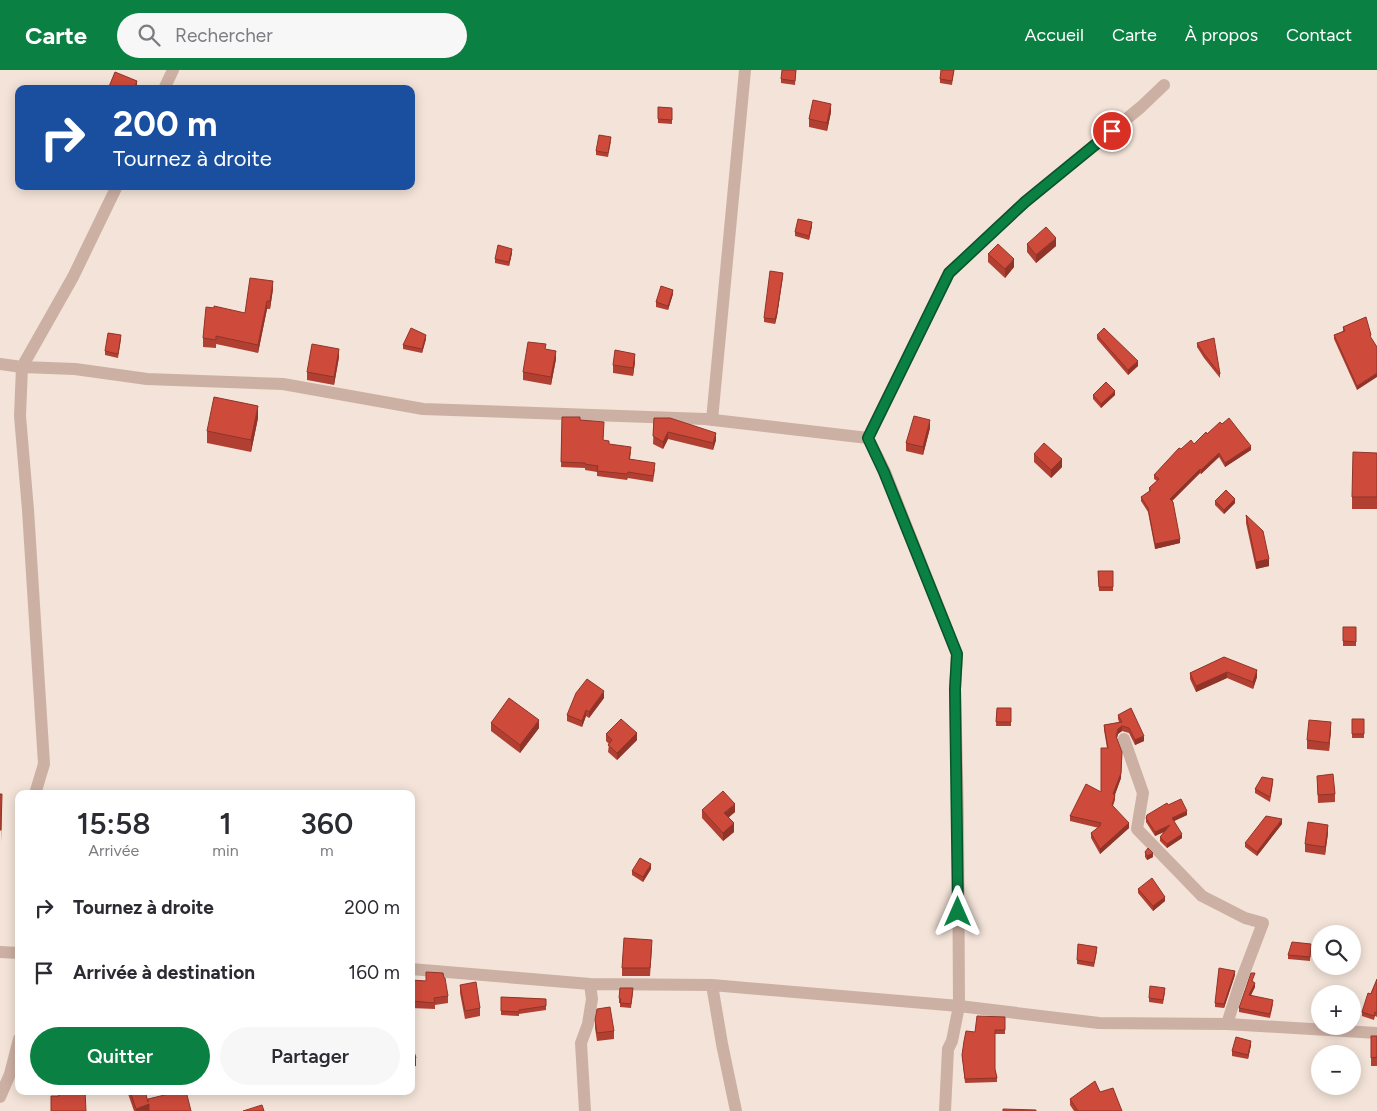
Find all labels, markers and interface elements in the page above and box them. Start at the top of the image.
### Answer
search box [117,13,467,58]
text: Carte [25,21,87,50]
icon: search [135,21,163,49]
text: Rechercher [175,24,273,47]
text: Accueil [1024,24,1084,46]
text: Carte [1112,24,1157,46]
text: À propos [1185,24,1258,46]
text: Contact [1286,24,1352,46]
text: 200 m [113,103,217,145]
icon: right [30,105,95,170]
pin [1091,110,1133,152]
icon: arrive [1098,117,1126,145]
text: Tournez à droite [113,145,272,172]
text: 15:58 [77,805,151,842]
text: 1 [219,805,232,842]
text: 360 [300,805,353,842]
text: Arrivée [88,841,139,860]
text: min [212,841,239,860]
text: m [320,841,334,860]
position arrow [931,885,983,937]
icon: right [30,894,58,922]
text: Tournez à droite [73,896,214,919]
text: 200 m [344,896,400,919]
map controls [1311,925,1361,1095]
button: search [1311,925,1361,975]
icon: arrive [30,959,58,987]
text: Arrivée à destination [73,961,255,984]
text: 160 m [348,961,400,984]
button: + [1311,985,1361,1035]
button: Quitter [30,1027,210,1085]
button: Partager [220,1027,400,1085]
button: − [1311,1045,1361,1095]

